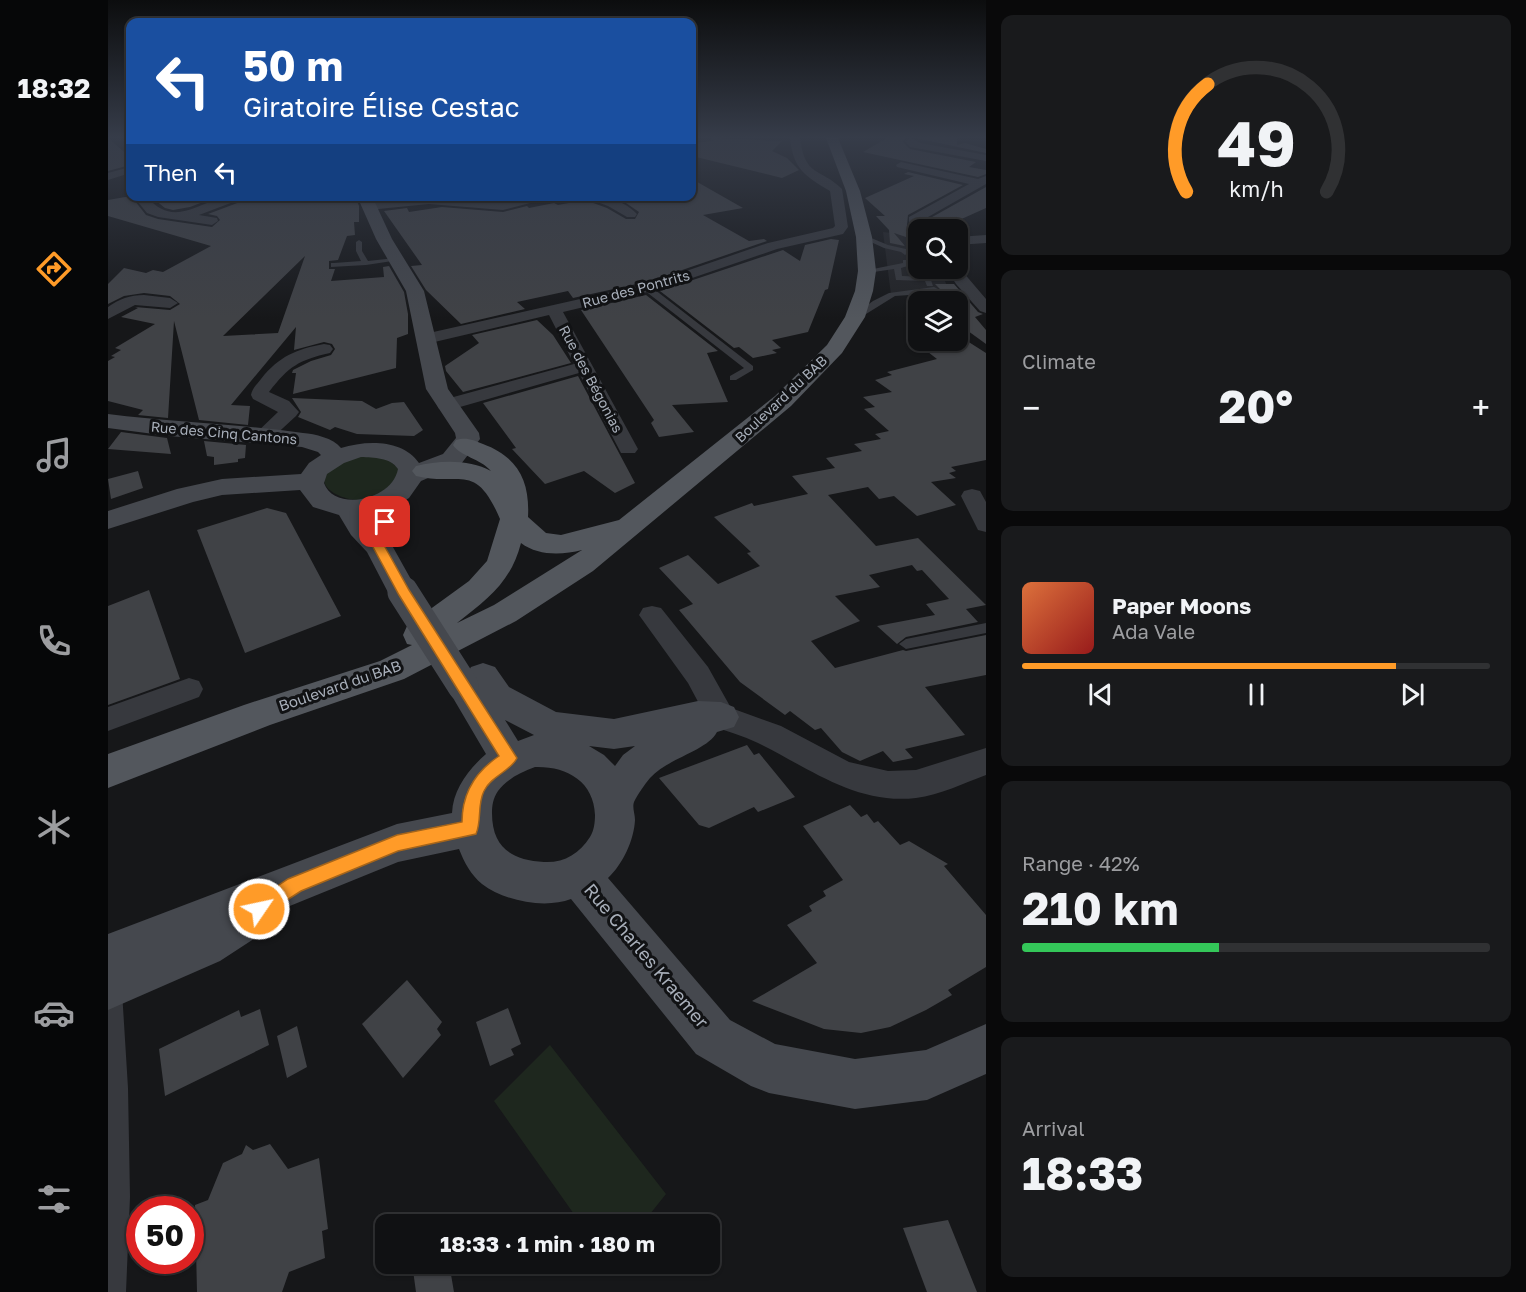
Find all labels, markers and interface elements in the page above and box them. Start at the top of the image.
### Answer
text: 50 m [243,40,343,90]
icon: left [144,42,222,120]
text: 18:32 [18,72,90,104]
text: Giratoire Élise Cestac [243,91,520,123]
text: 49 [1217,105,1295,180]
icon: left [209,156,242,189]
text: Then [144,159,197,186]
text: km/h [1229,177,1283,203]
map controls [908,219,968,351]
button: search [908,219,968,279]
icon: directions [33,248,75,290]
street label: Rue des Pontrits [580,266,692,311]
button: layers [908,291,968,351]
street label: Rue des Bégonias [556,322,627,435]
text: Climate [1022,349,1096,373]
street label: Boulevard du BAB [731,352,830,446]
text: 20° [1219,379,1293,433]
text: − [1022,388,1040,427]
text: + [1472,388,1490,427]
street label: Rue des Cinq Cantons [150,418,298,447]
icon: music [33,434,75,476]
pin [359,496,410,547]
icon: arrive [368,505,401,538]
text: Paper Moons [1112,592,1251,619]
text: Ada Vale [1112,619,1195,643]
icon: phone [33,620,75,662]
street label: Boulevard du BAB [276,656,403,714]
icon: previous [1084,678,1117,711]
icon: pause [1240,678,1273,711]
icon: next [1396,678,1429,711]
icon: climate [33,806,75,848]
text: Range · 42% [1022,851,1140,875]
position arrow [227,877,291,941]
street label: Rue Charles Kraemer [580,879,714,1032]
text: 210 km [1022,881,1179,935]
icon: car [33,992,75,1034]
text: Arrival [1022,1116,1085,1140]
text: 18:33 [1022,1146,1143,1200]
icon: filters [33,1178,75,1220]
speed limit sign: 50 [126,1196,204,1274]
text: 18:33 · 1 min · 180 m [440,1230,655,1257]

